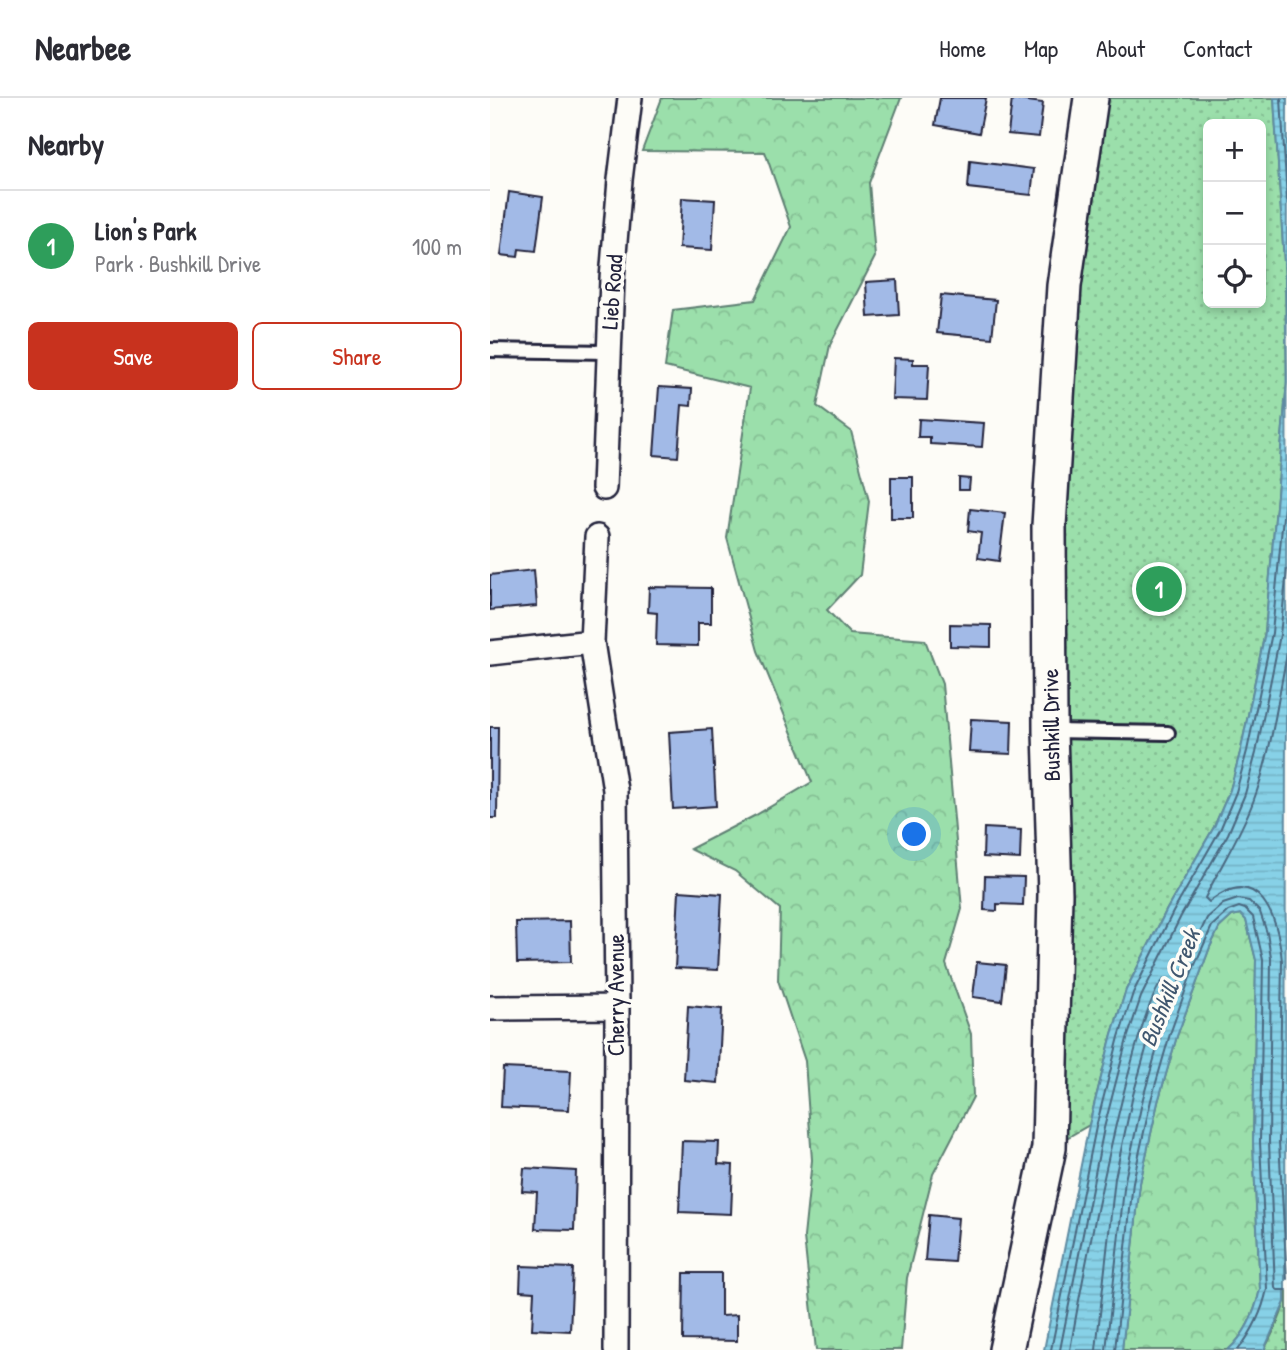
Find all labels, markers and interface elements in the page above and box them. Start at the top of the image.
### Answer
text: Nearbee [35,26,131,70]
text: Home [939,32,986,64]
text: Map [1024,32,1058,64]
text: About [1096,32,1145,64]
text: Contact [1183,32,1252,64]
map controls [1203,119,1266,308]
button: + [1203,119,1266,182]
text: Nearby [28,124,104,164]
button: − [1203,182,1266,245]
text: Lion's Park [95,213,196,248]
text: 1 [47,231,55,262]
text: 100 m [412,231,462,262]
button: locate [1203,245,1266,308]
text: Park · Bushkill Drive [95,248,261,279]
street label: Lieb Road [593,253,630,331]
button: Save [28,322,238,390]
button: Share [252,322,462,390]
pin: 1 [1136,563,1182,615]
street label: Bushkill Drive [1034,668,1067,782]
your location [897,817,931,851]
water label: Bushkill Creek [1131,922,1208,1051]
street label: Cherry Avenue [600,934,631,1056]

